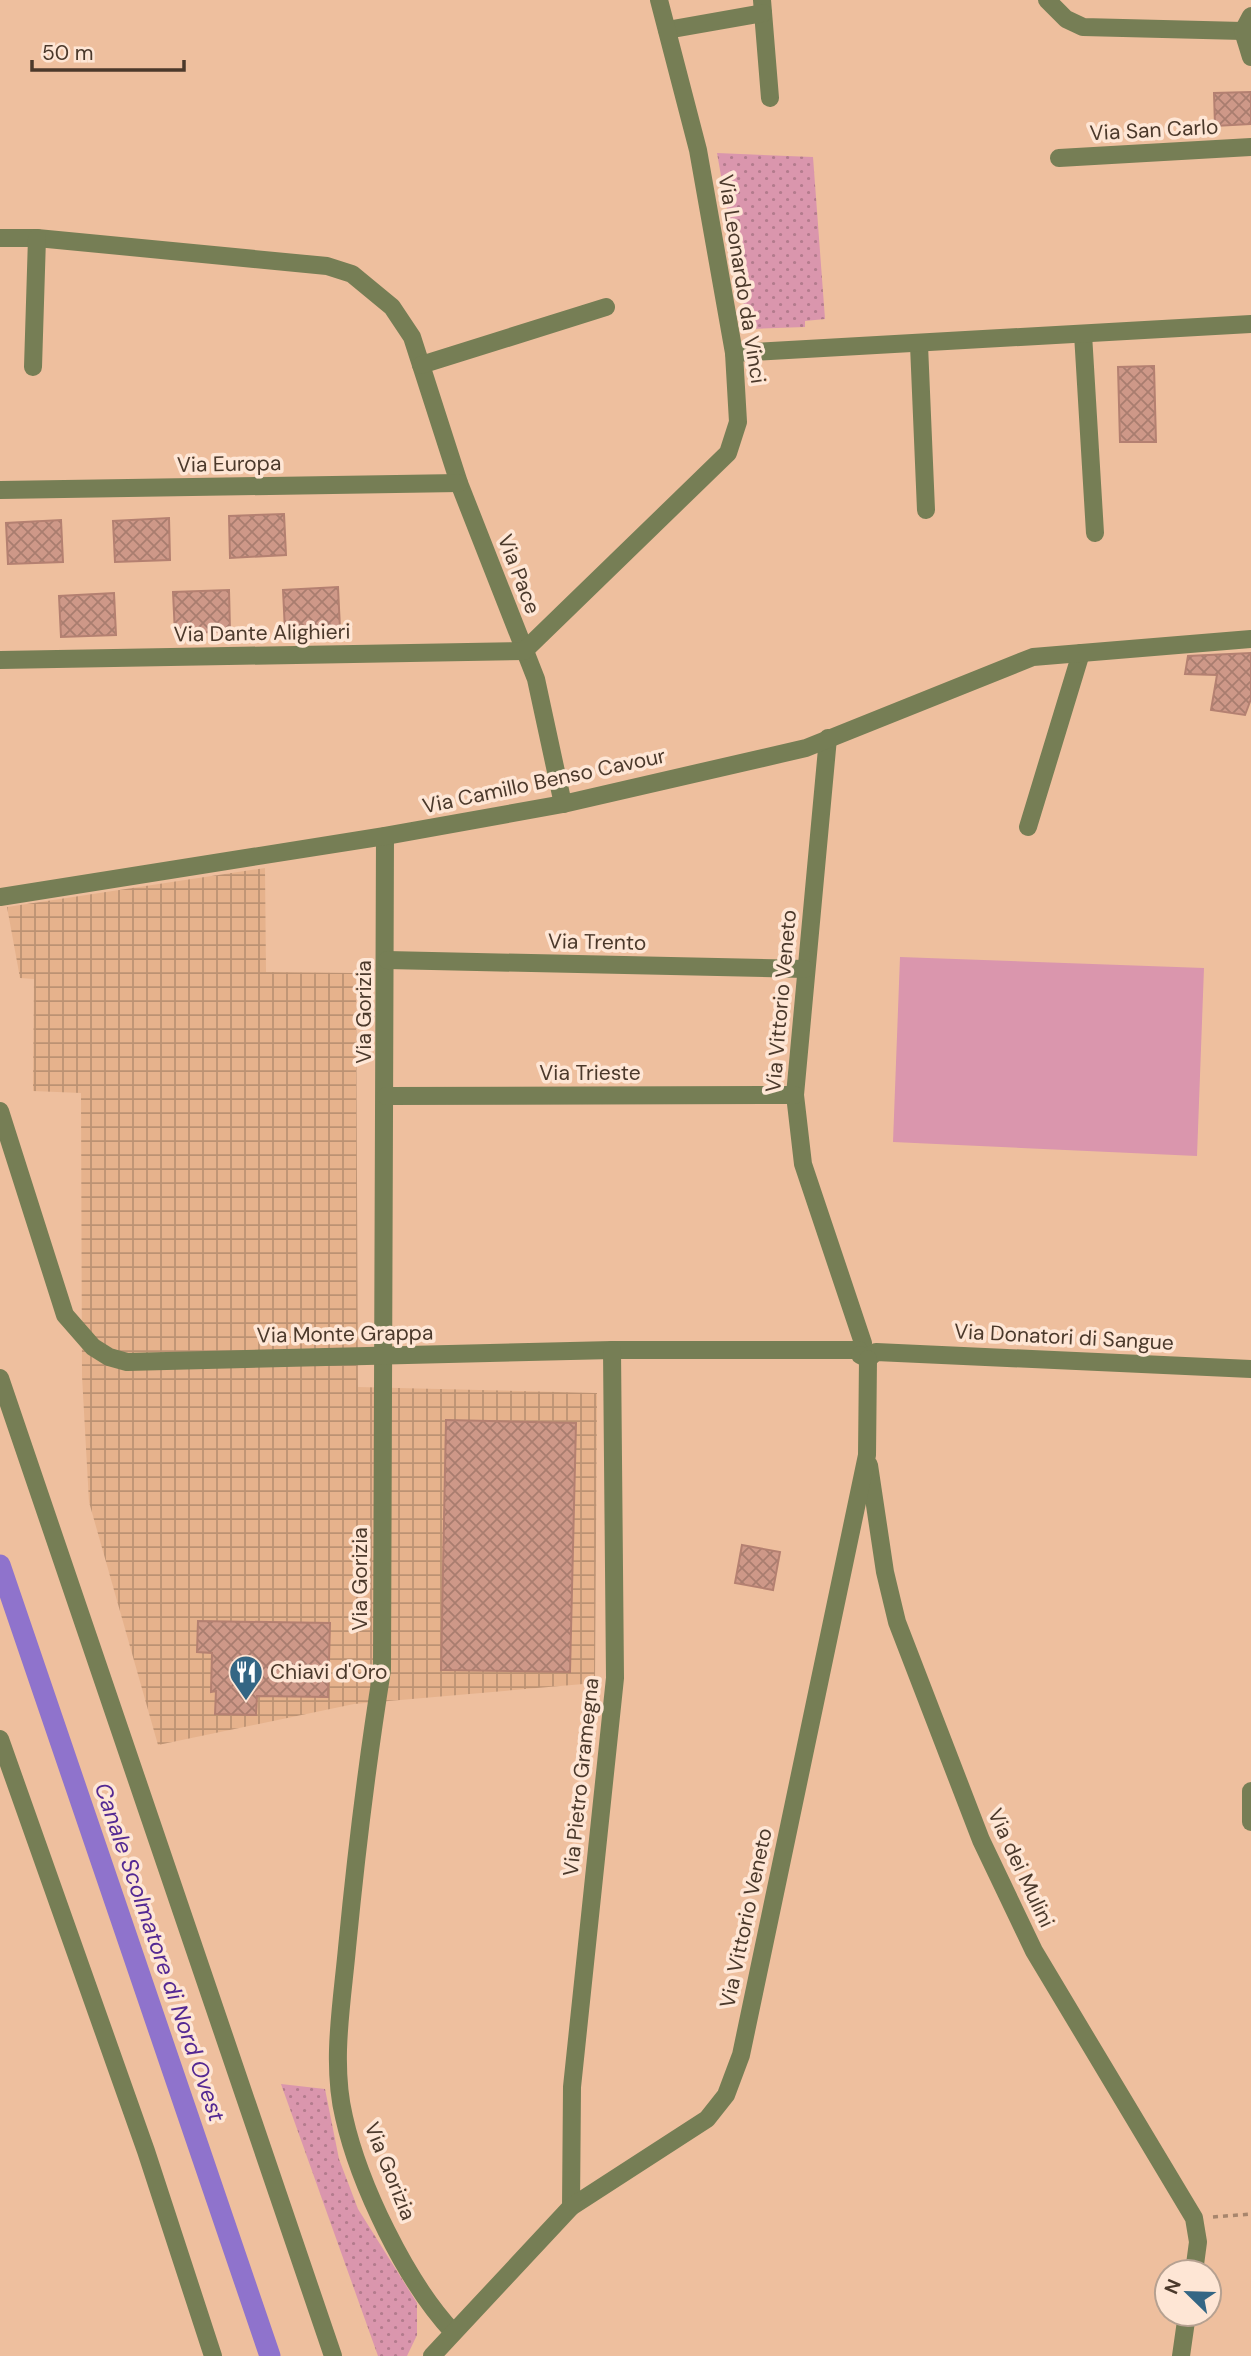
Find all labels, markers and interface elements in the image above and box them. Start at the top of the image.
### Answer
scale bar [32,28,184,72]
text: 50 m [42,39,93,67]
street label: Via San Carlo [1089,113,1219,147]
street label: Via Leonardo da Vinci [712,172,772,386]
street label: Via Europa [177,449,281,479]
street label: Via Pace [491,530,547,618]
street label: Via Dante Alighieri [173,617,351,649]
street label: Via Camillo Benso Cavour [420,741,668,820]
street label: Via Vittorio Veneto [759,908,803,1094]
street label: Via Trento [548,927,646,957]
street label: Via Gorizia [350,960,378,1064]
street label: Via Trieste [539,1059,641,1087]
street label: Via Donatori di Sangue [953,1317,1175,1357]
street label: Via Monte Grappa [256,1318,434,1350]
street label: Via Gorizia [346,1527,374,1631]
restaurant icon: Chiavi d'Oro [227,1653,265,1702]
place label: Chiavi d'Oro [270,1658,387,1686]
street label: Via Pietro Gramegna [557,1676,605,1878]
water label: Canale Scolmatore di Nord Ovest [88,1779,232,2126]
street label: Via dei Mulini [981,1804,1061,1932]
street label: Via Vittorio Veneto [713,1825,779,2011]
street label: Via Gorizia [358,2118,422,2224]
north arrow [1153,2258,1223,2328]
text: N [1159,2275,1187,2298]

